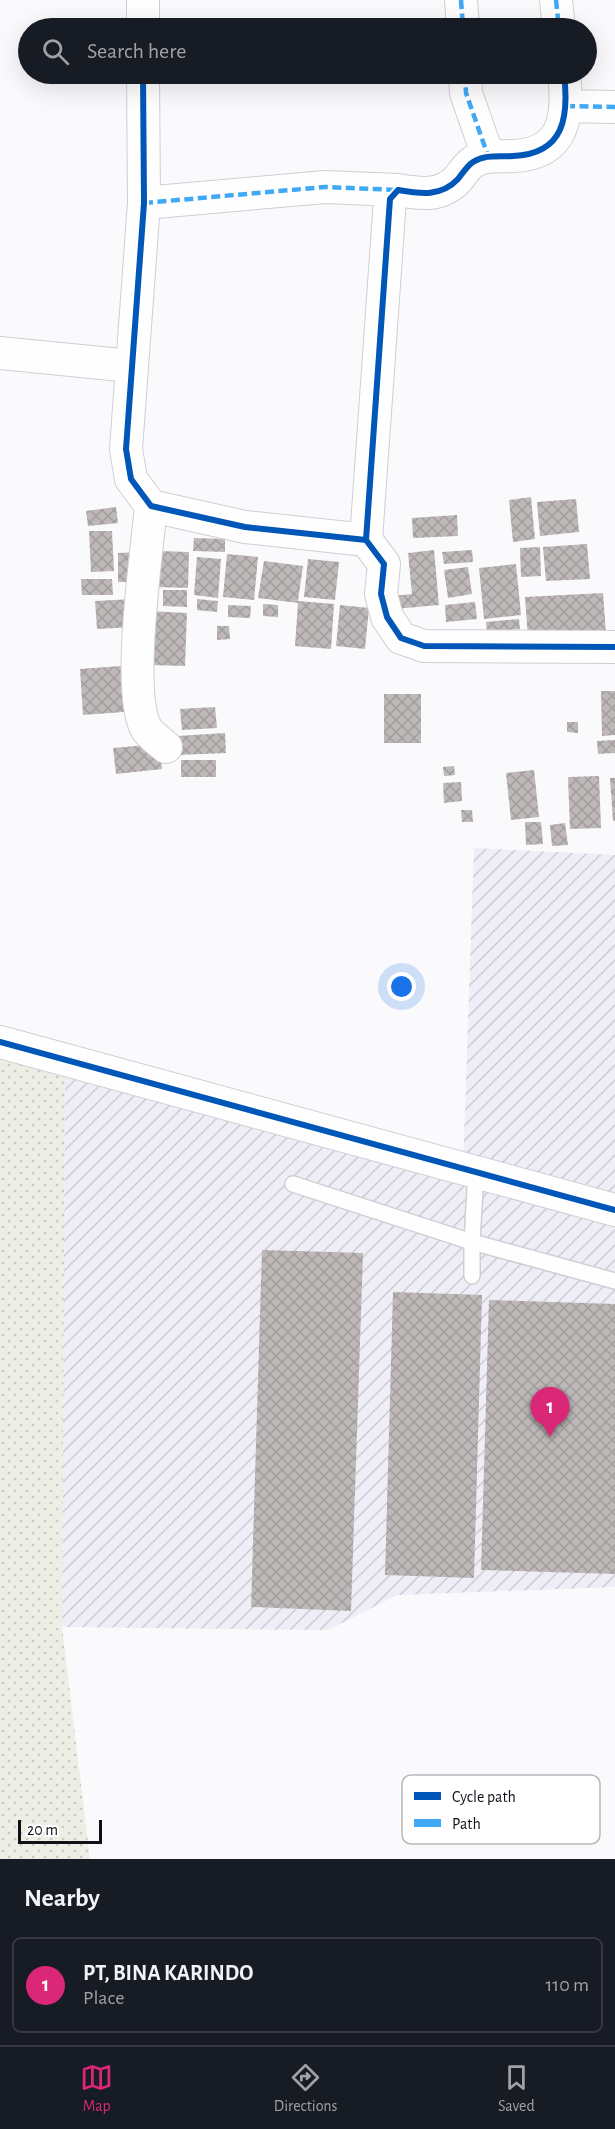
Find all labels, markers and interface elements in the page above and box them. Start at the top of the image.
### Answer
search box [18,18,597,84]
icon: search [39,35,72,68]
text: Search here [87,40,186,62]
your location [387,972,416,1001]
pin: 1 [530,1388,570,1437]
legend [402,1775,600,1844]
text: Cycle path [452,1789,516,1806]
text: Path [452,1816,481,1832]
scale bar [18,1817,102,1844]
text: 20 m [27,1822,58,1838]
text: Nearby [24,1885,100,1911]
text: PT, BINA KARINDO [83,1962,253,1984]
text: 1 [42,1975,49,1995]
text: 110 m [545,1975,589,1995]
text: Place [83,1988,124,2008]
tab: Map [80,2061,113,2116]
tab: Directions [274,2061,338,2116]
tab: Saved [498,2061,535,2116]

